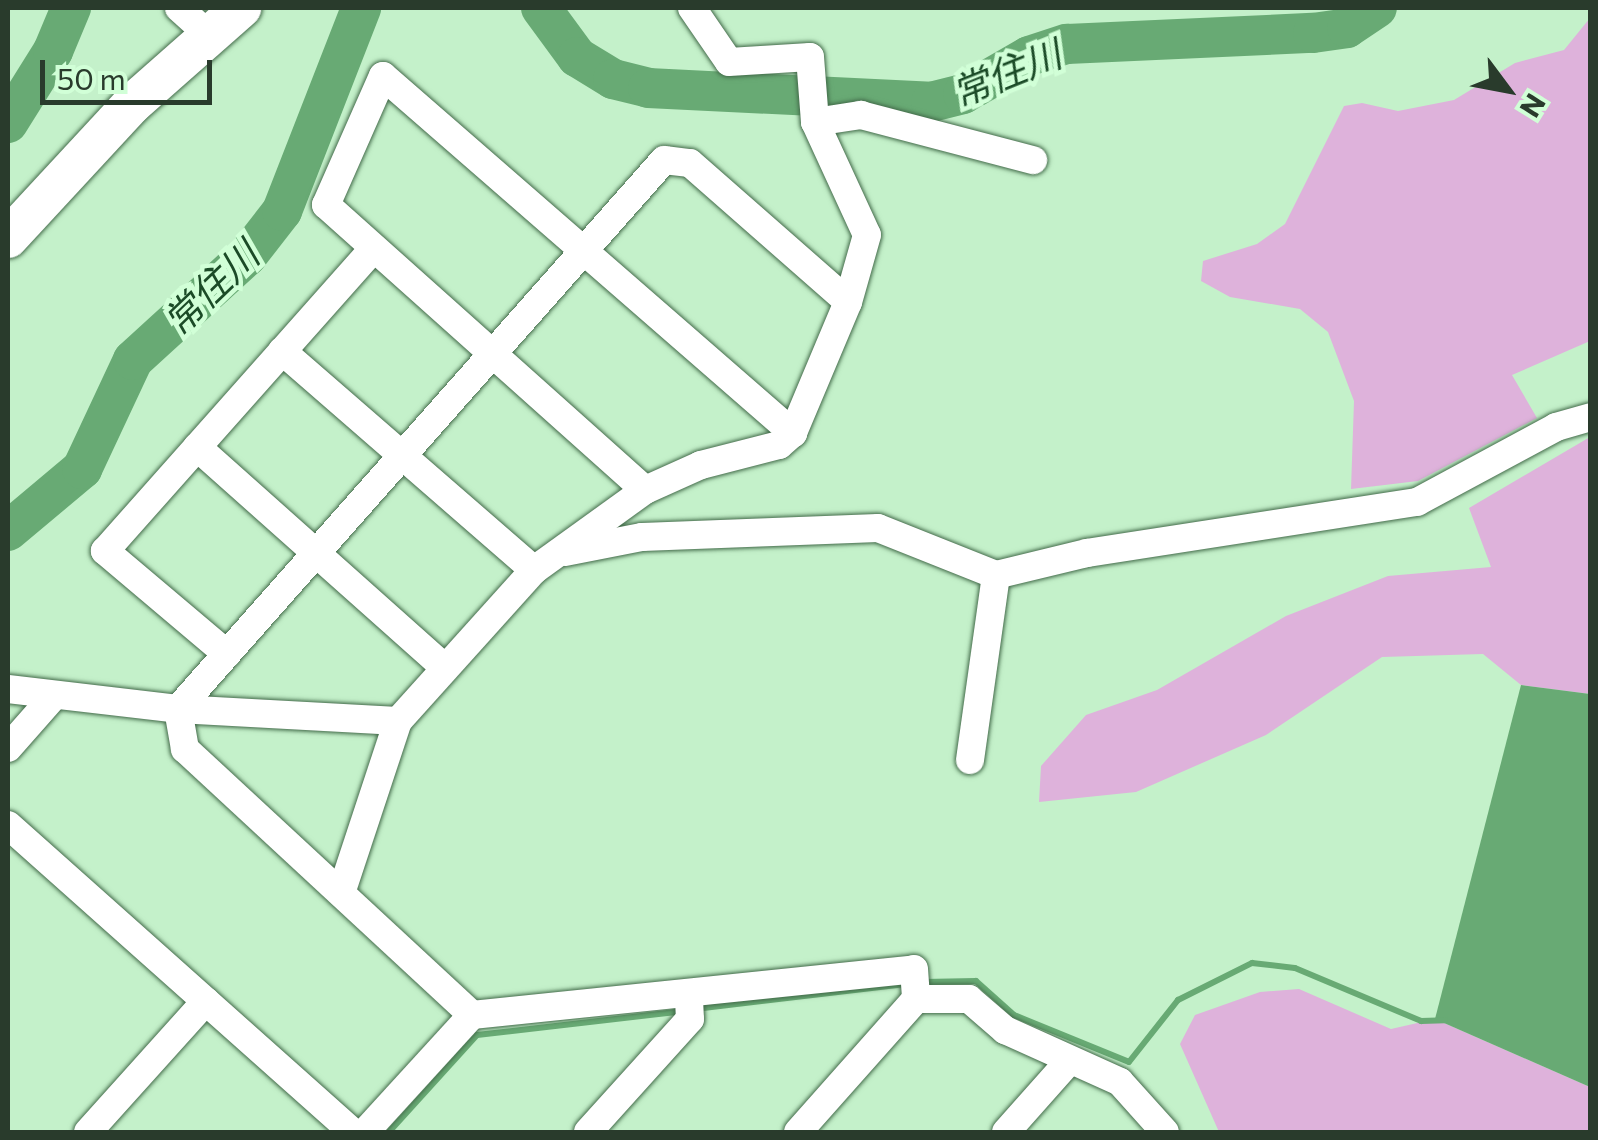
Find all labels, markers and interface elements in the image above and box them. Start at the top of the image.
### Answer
water label: 常住川 [945,30,1067,114]
scale bar [45,40,218,102]
north arrow [1458,40,1558,140]
text: 50 m [57,59,126,96]
text: N [1513,88,1553,124]
water label: 常住川 [153,231,267,343]

